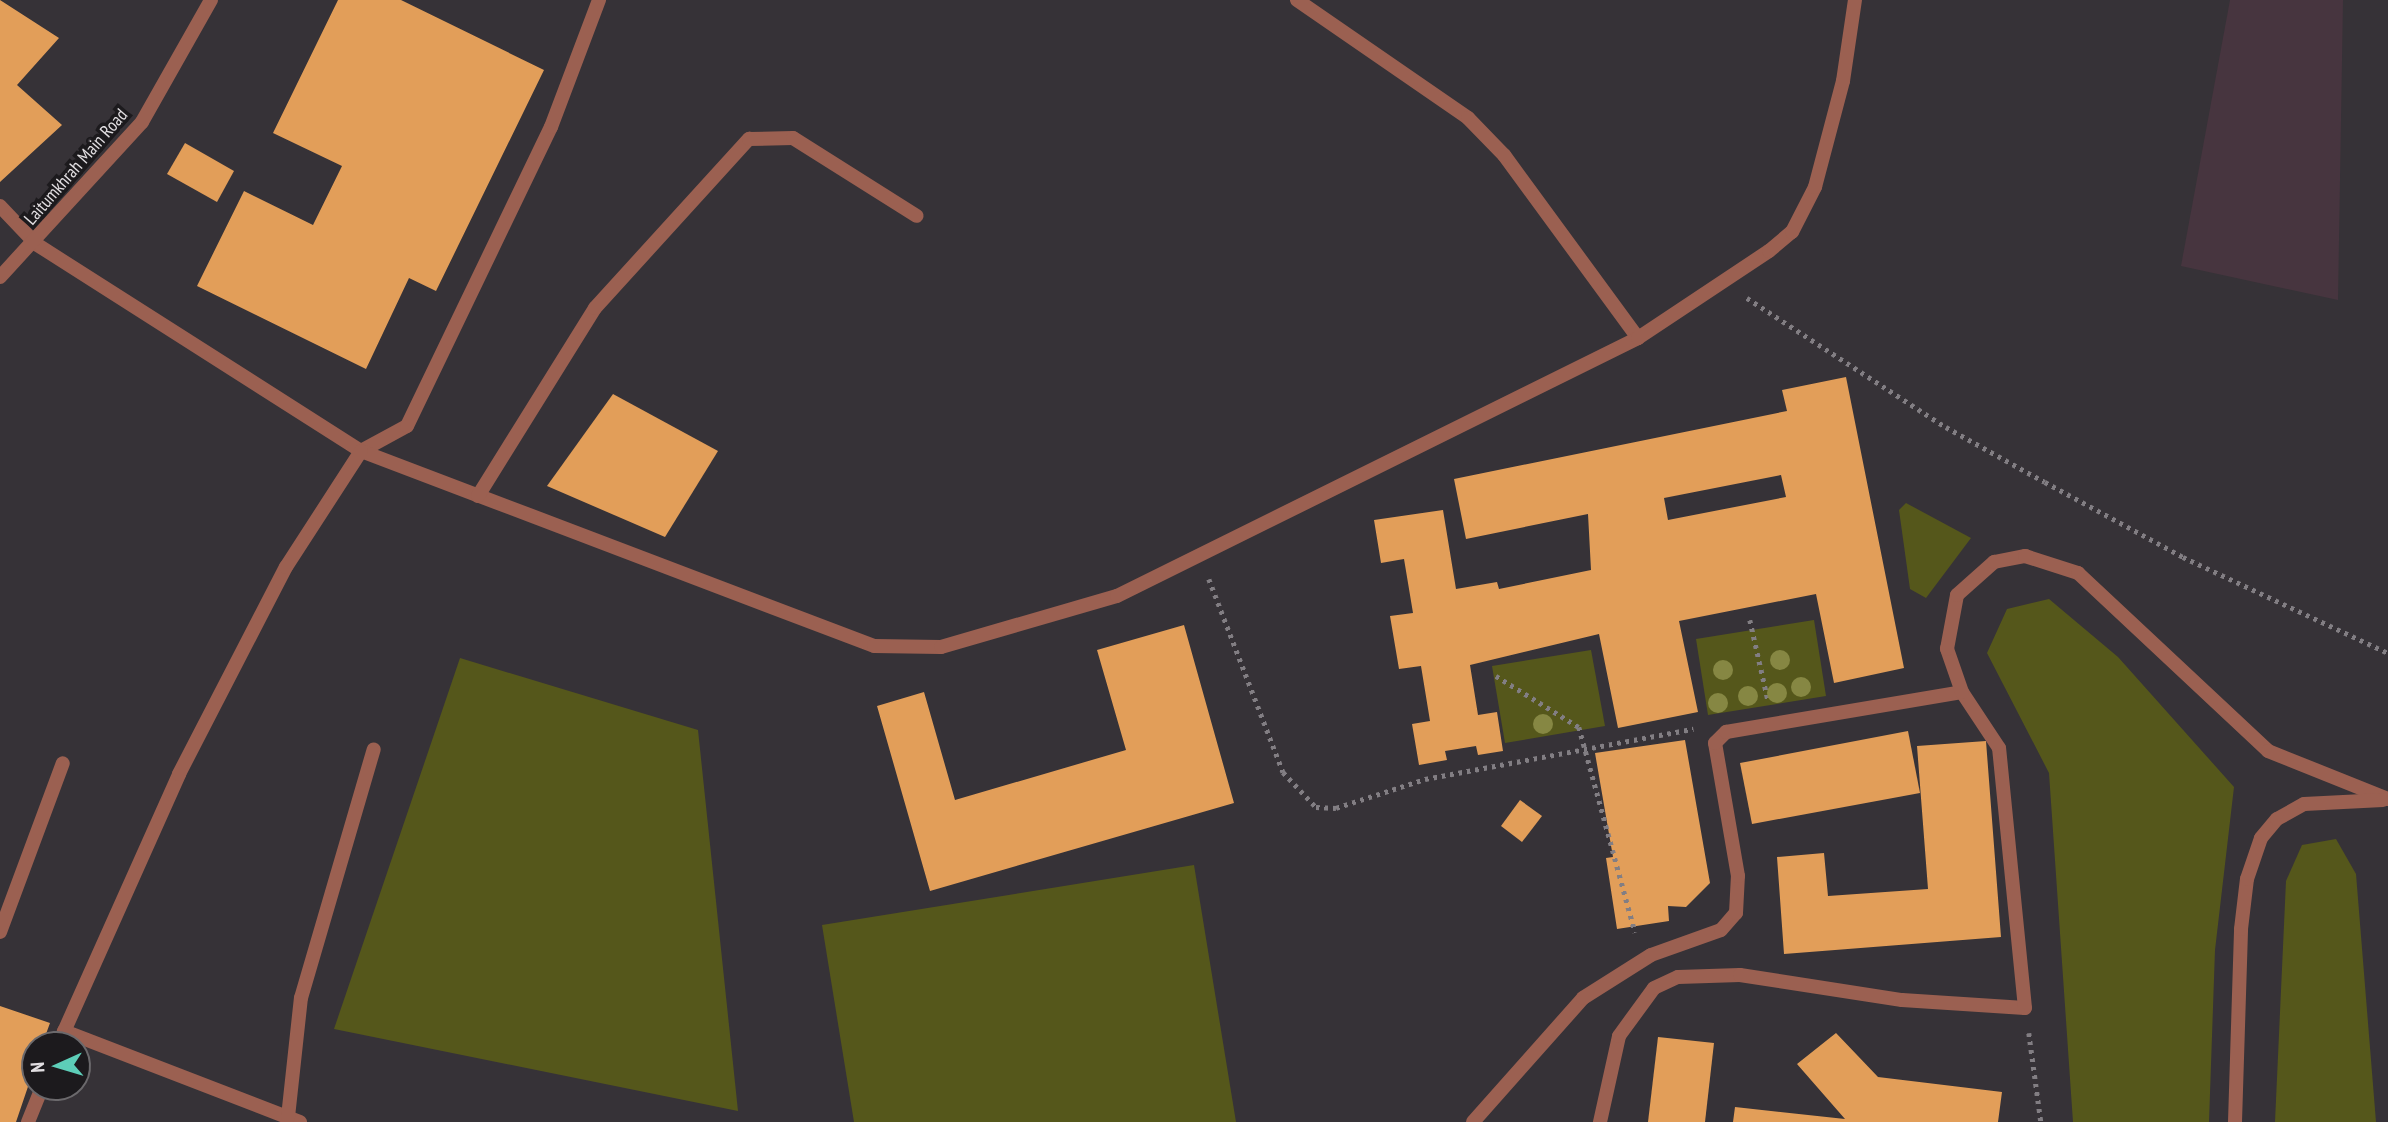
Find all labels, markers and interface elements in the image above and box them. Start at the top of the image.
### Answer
street label: Laitumkhrah Main Road [20,105,132,229]
north arrow [21,1031,91,1101]
text: N [25,1061,49,1073]

